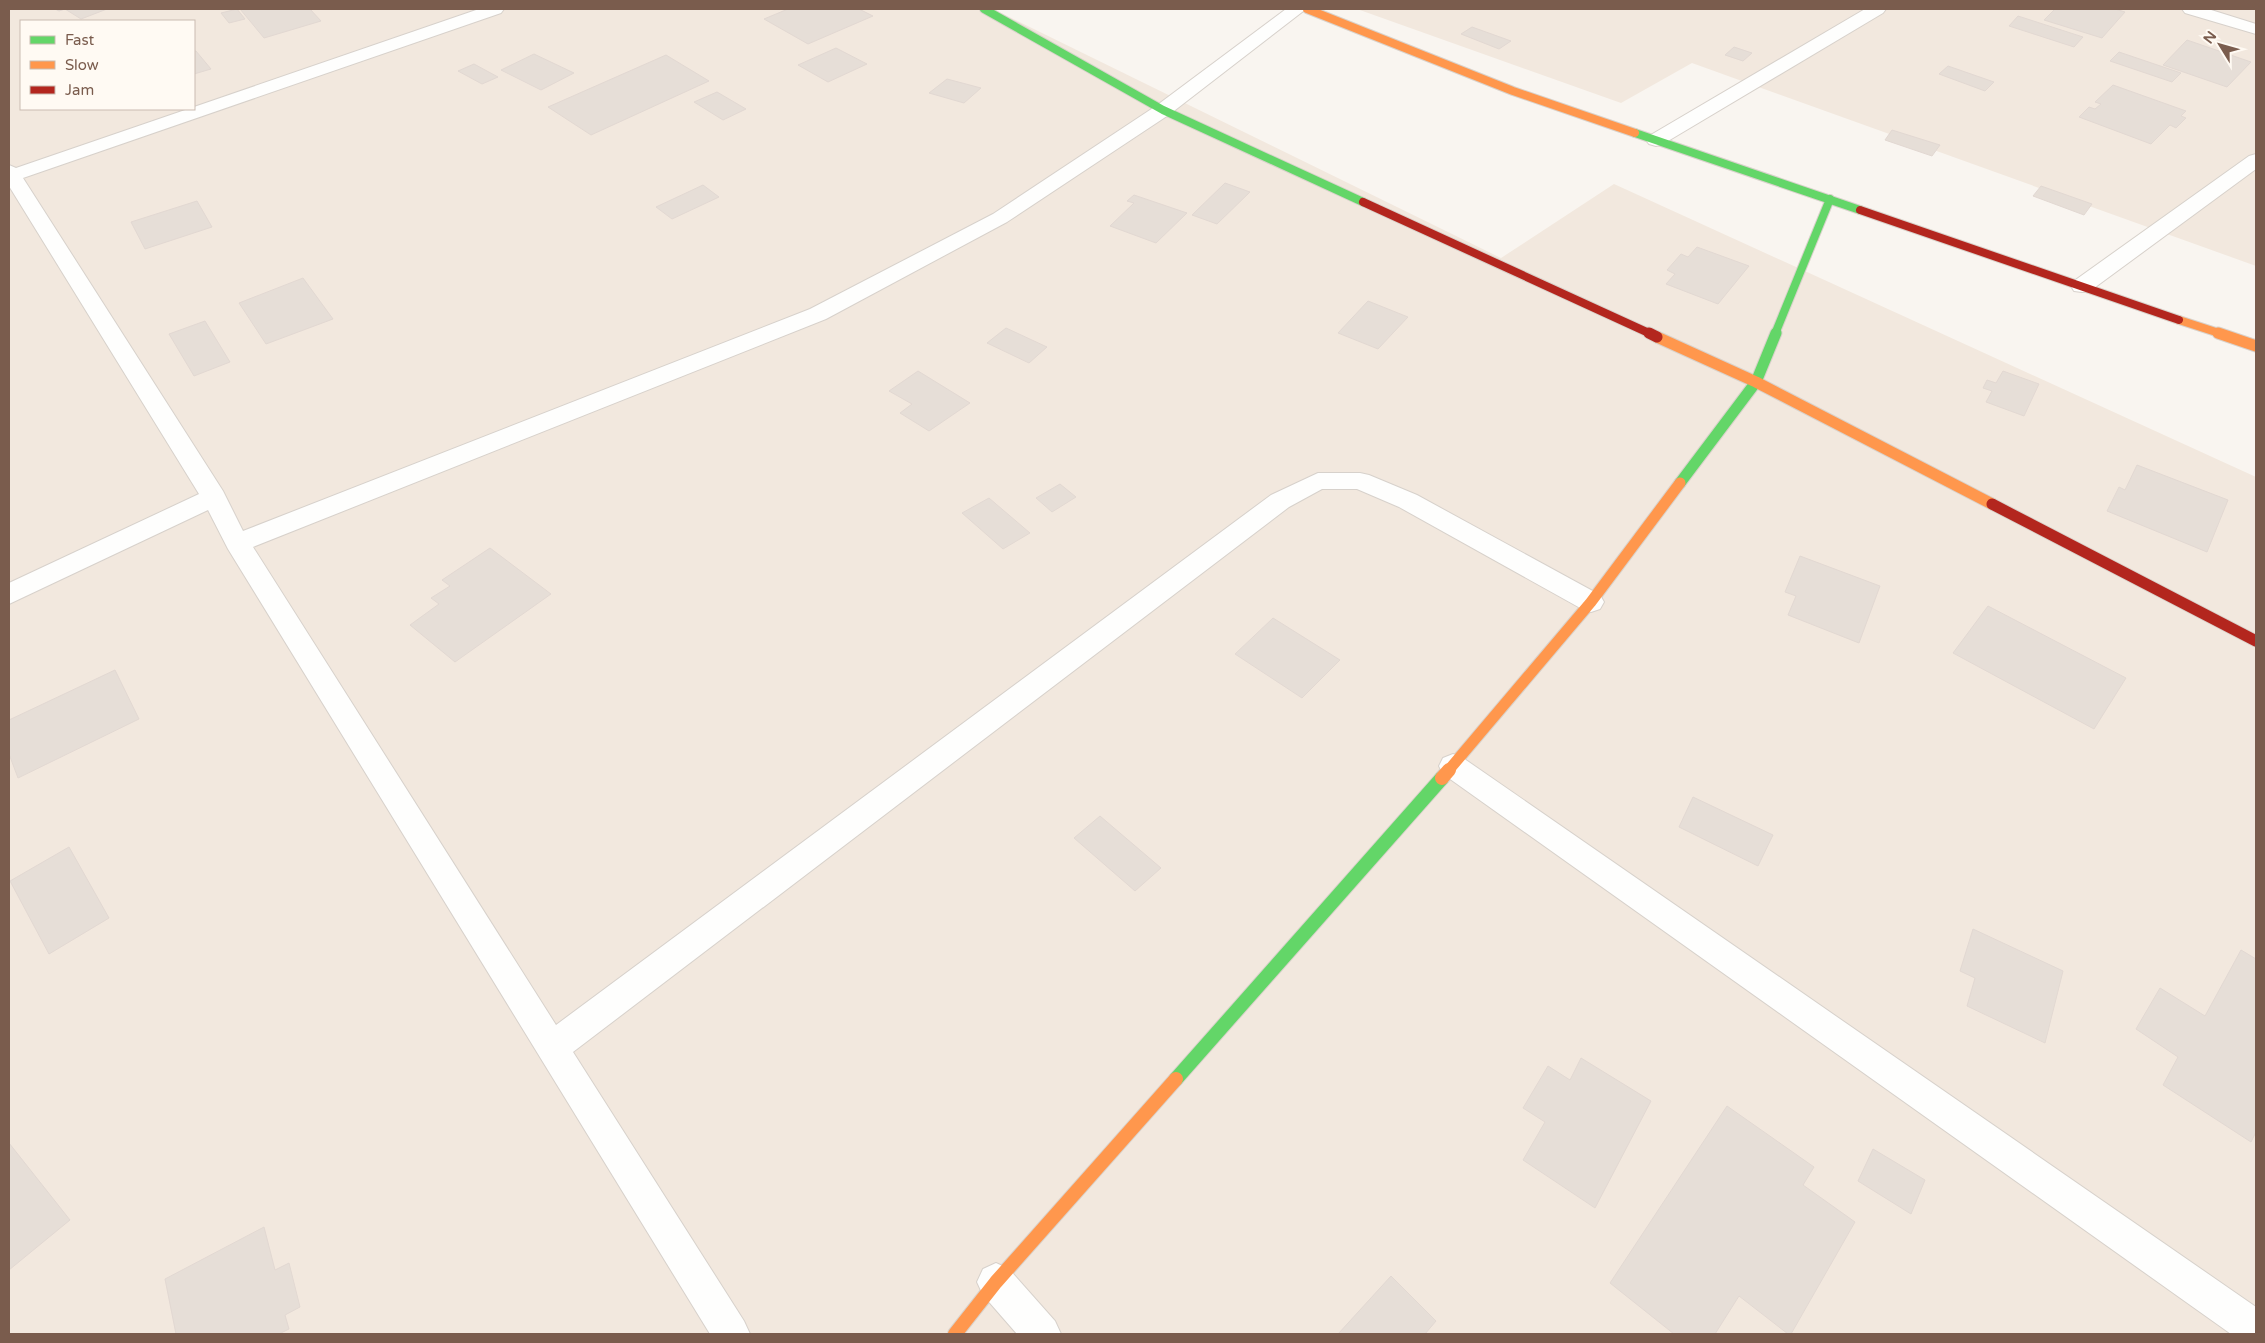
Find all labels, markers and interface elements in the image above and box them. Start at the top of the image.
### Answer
legend [20,20,195,110]
north arrow [2195,20,2245,70]
text: N [2200,28,2220,47]
text: Fast [65,31,95,49]
text: Slow [65,56,99,74]
text: Jam [65,81,94,99]

